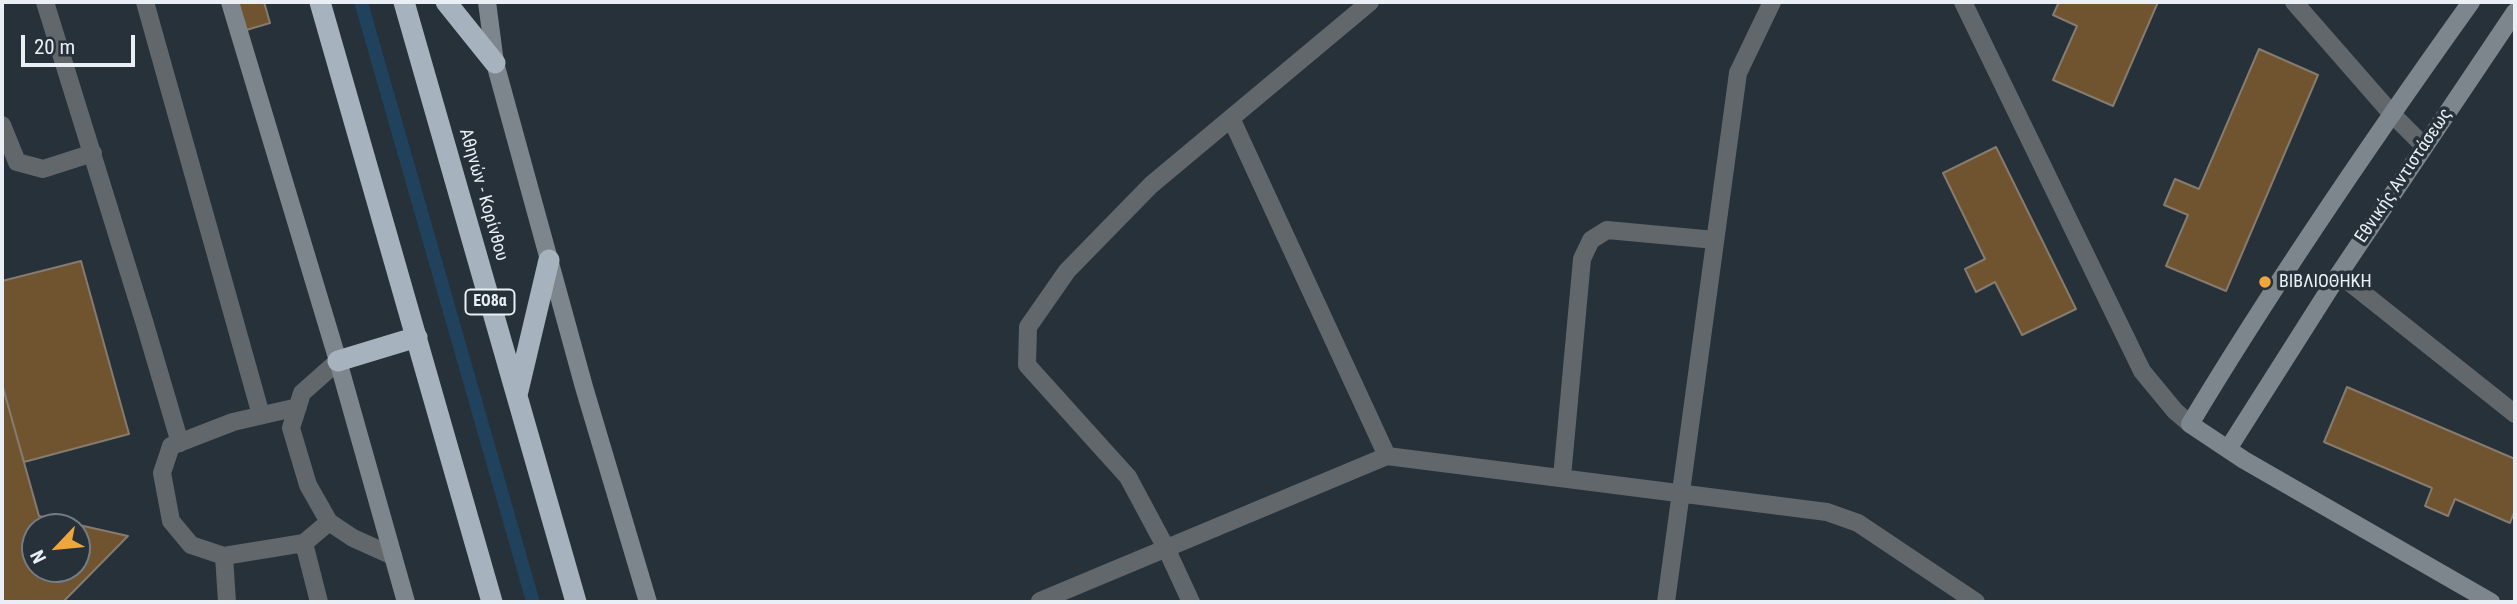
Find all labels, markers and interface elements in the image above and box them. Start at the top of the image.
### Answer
scale bar [24,21,138,65]
text: 20 m [34,35,75,59]
street label: Εθνικής Αντιστάσεως [2351,105,2457,247]
street label: Αθηνών - Κορίνθου [454,126,512,264]
place label: ΒΙΒΛΙΟΘΗΚΗ [2279,271,2372,293]
marker: ΒΙΒΛΙΟΘΗΚΗ [2257,274,2273,290]
road number: ΕΟ8α [466,290,514,314]
north arrow [21,513,91,583]
text: N [26,546,51,567]

